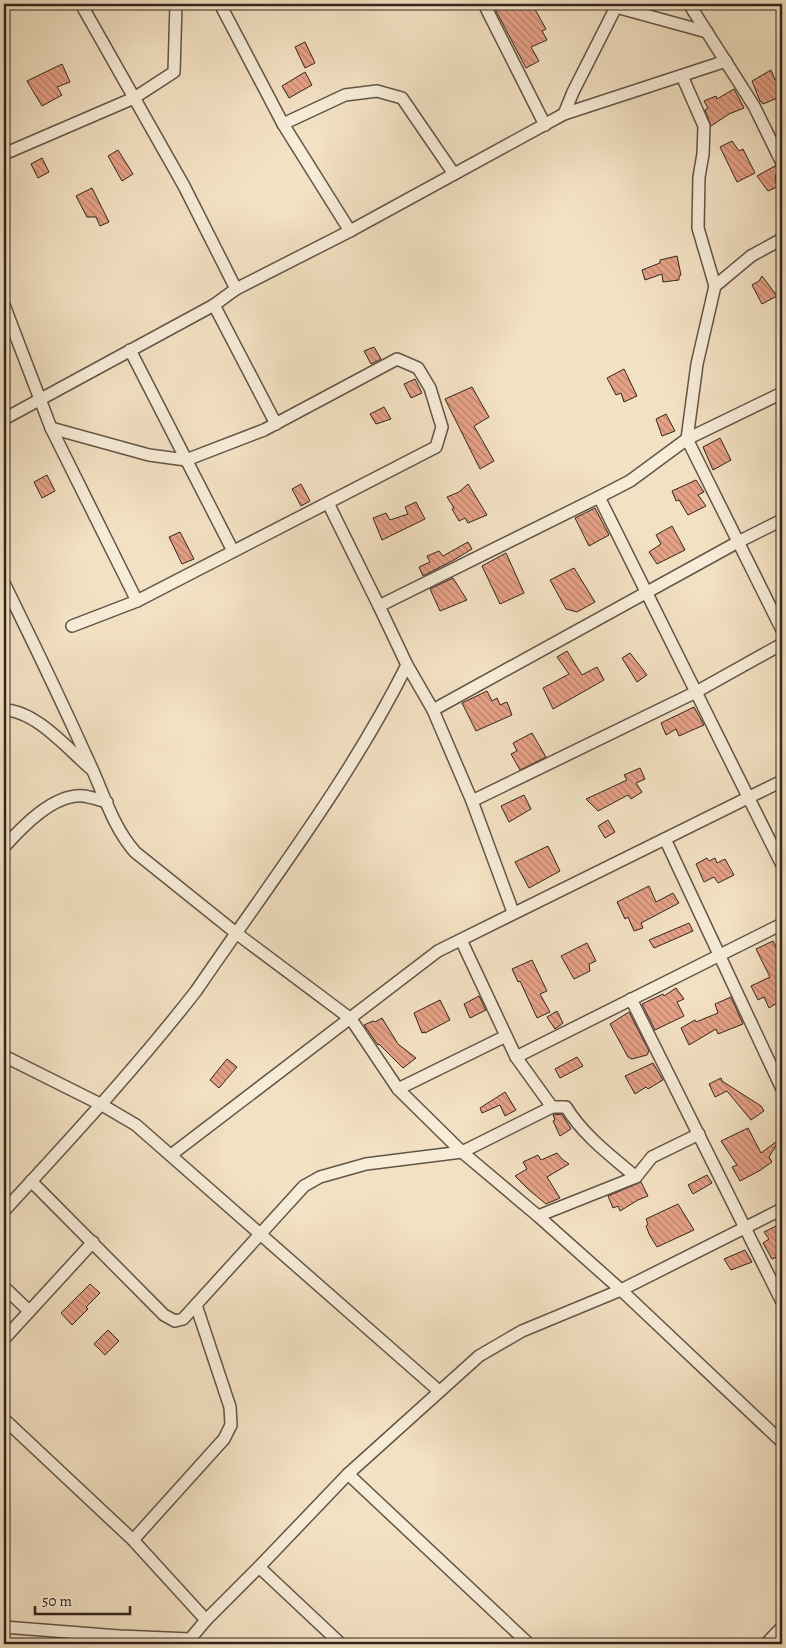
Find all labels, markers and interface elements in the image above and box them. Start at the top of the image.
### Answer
scale bar [35,1583,130,1615]
text: 50 m [42,1591,72,1611]

